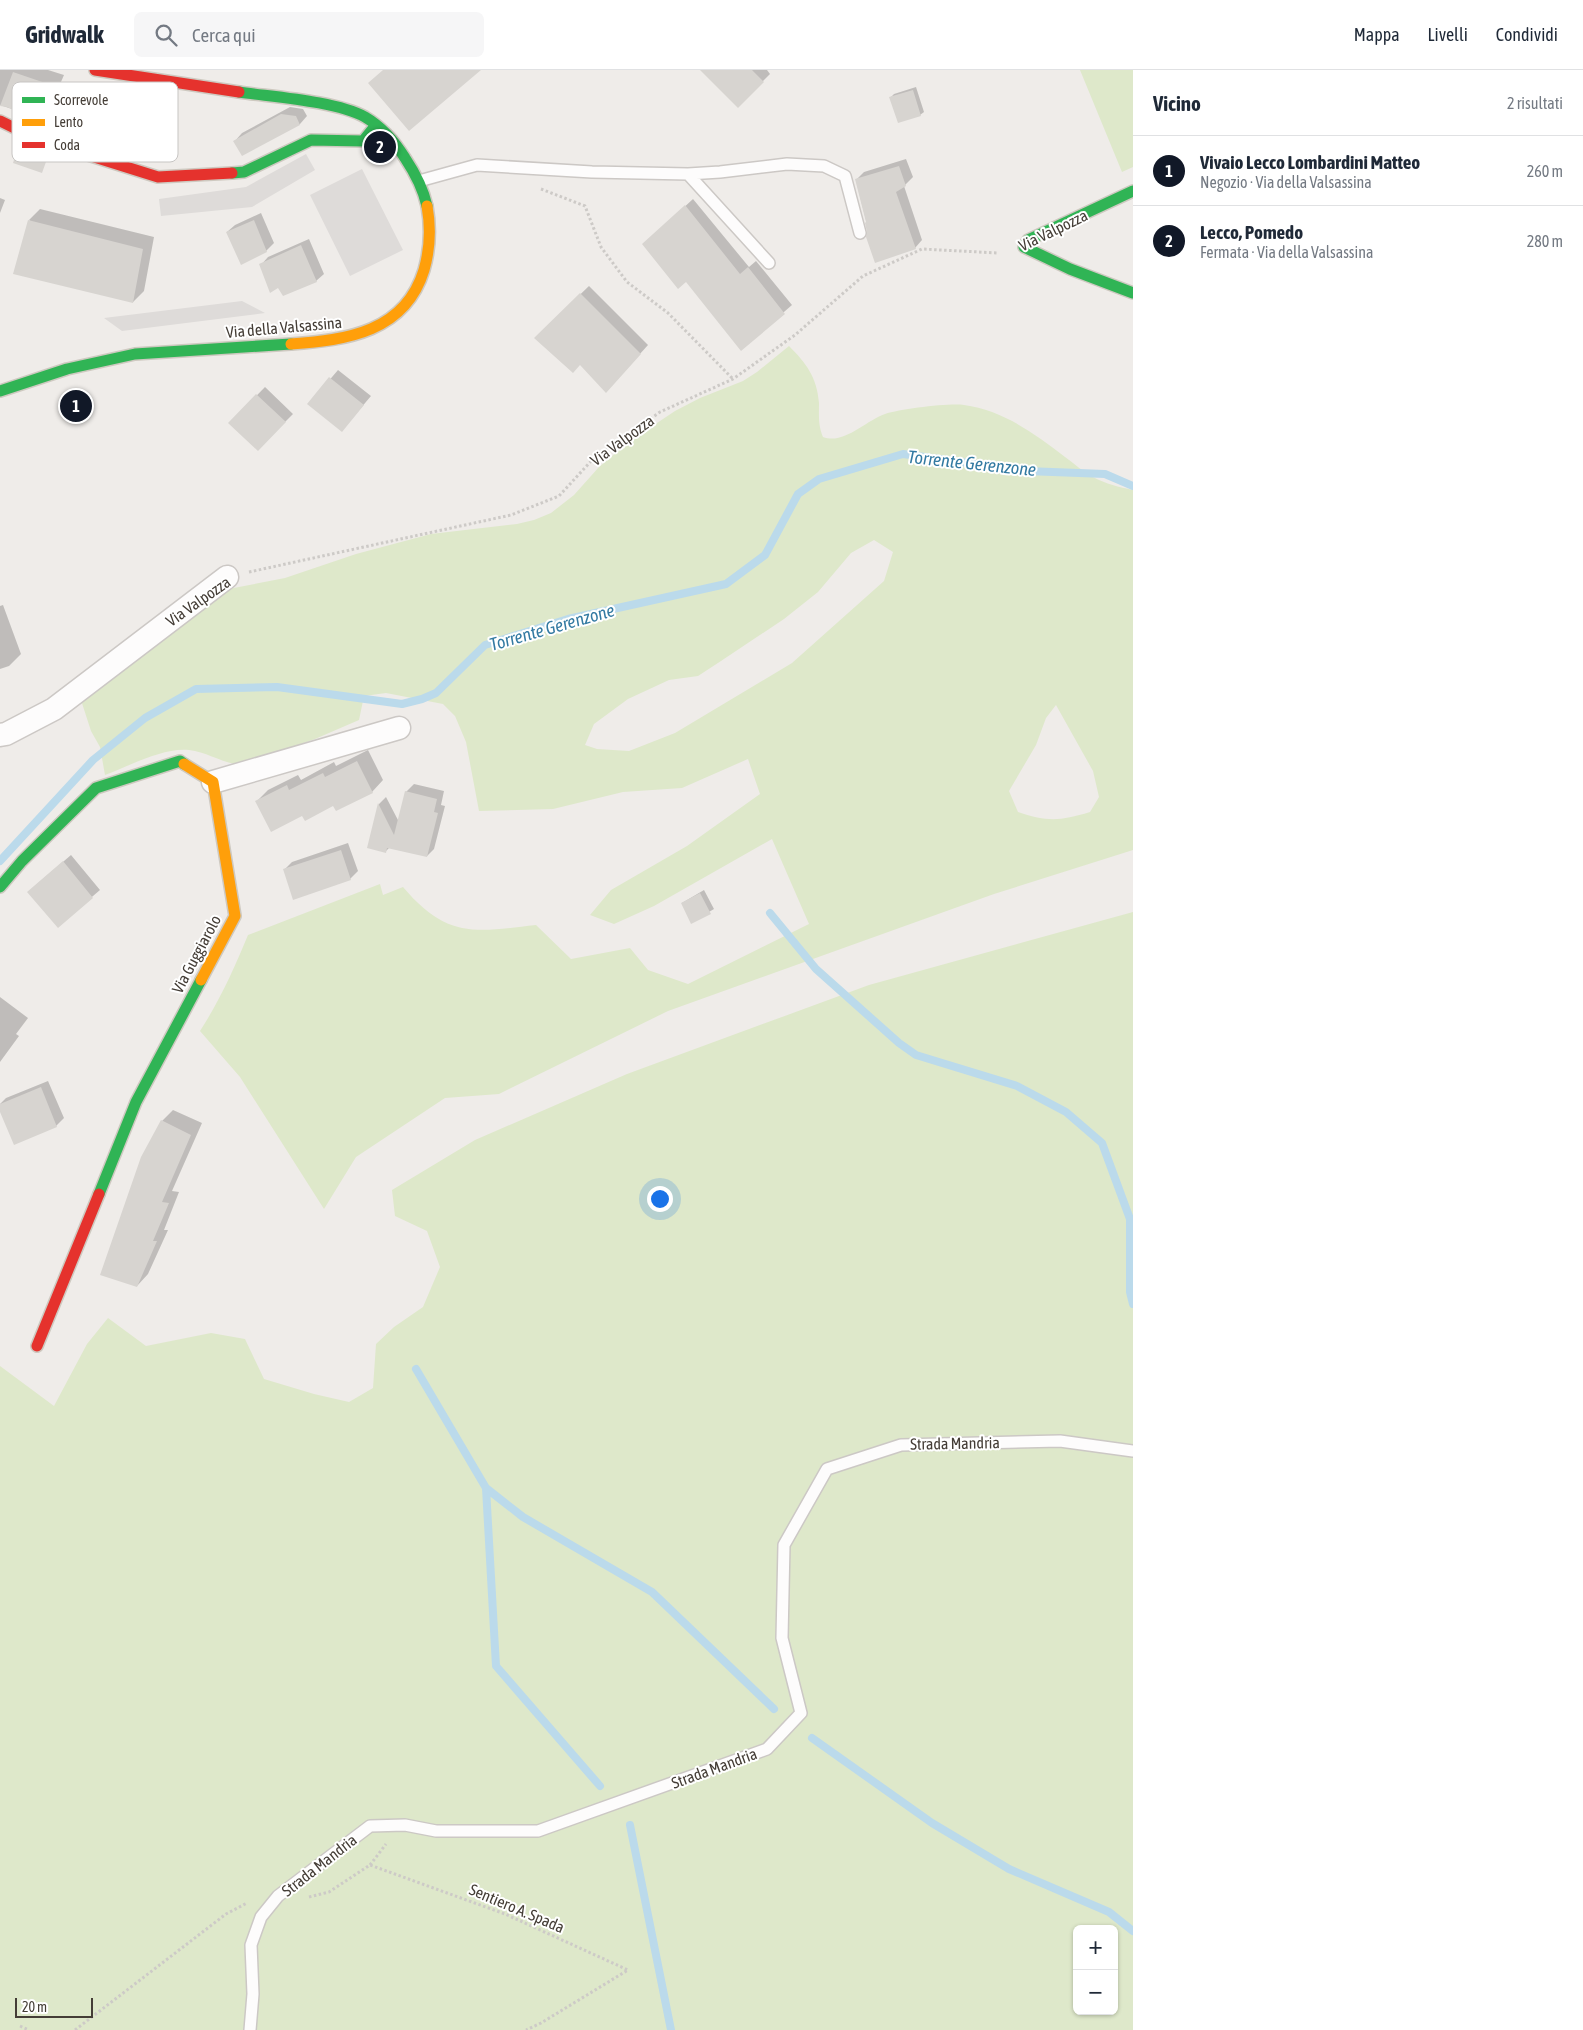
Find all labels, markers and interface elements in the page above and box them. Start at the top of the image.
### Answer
search box [134,12,484,57]
text: Gridwalk [25,21,104,48]
icon: search [152,21,180,49]
text: Cerca qui [192,24,256,46]
text: Mappa [1354,24,1400,45]
text: Livelli [1428,24,1468,45]
text: Condividi [1496,24,1558,45]
legend [12,82,178,162]
text: Vicino [1153,91,1201,115]
text: Scorrevole [54,92,108,108]
text: 2 risultati [1507,94,1563,112]
text: Lento [54,114,83,130]
pin: 2 [364,128,396,166]
text: Coda [54,137,80,153]
text: Vivaio Lecco Lombardini Matteo [1200,151,1420,173]
text: 1 [1165,162,1173,180]
text: 260 m [1527,162,1563,180]
text: Negozio · Via della Valsassina [1200,173,1372,191]
street label: Via Valpozza [1016,206,1091,255]
text: Lecco, Pomedo [1200,221,1303,243]
text: 2 [1165,232,1173,250]
text: 280 m [1527,232,1563,250]
text: Fermata · Via della Valsassina [1200,243,1373,261]
street label: Via della Valsassina [225,313,343,341]
pin: 1 [60,387,92,425]
street label: Via Valpozza [587,411,658,470]
water label: Torrente Gerenzone [907,446,1037,480]
street label: Via Valpozza [162,572,234,630]
water label: Torrente Gerenzone [487,599,617,655]
street label: Via Guggiarolo [168,912,225,997]
your location [647,1186,673,1212]
street label: Strada Mandria [910,1433,1000,1453]
street label: Strada Mandria [669,1744,759,1792]
street label: Strada Mandria [278,1830,360,1900]
street label: Sentiero A. Spada [466,1880,567,1937]
map controls [1073,1925,1118,2015]
button: + [1073,1925,1118,1970]
button: − [1073,1970,1118,2015]
scale bar [15,1995,92,2018]
text: 20 m [22,1999,47,2015]

